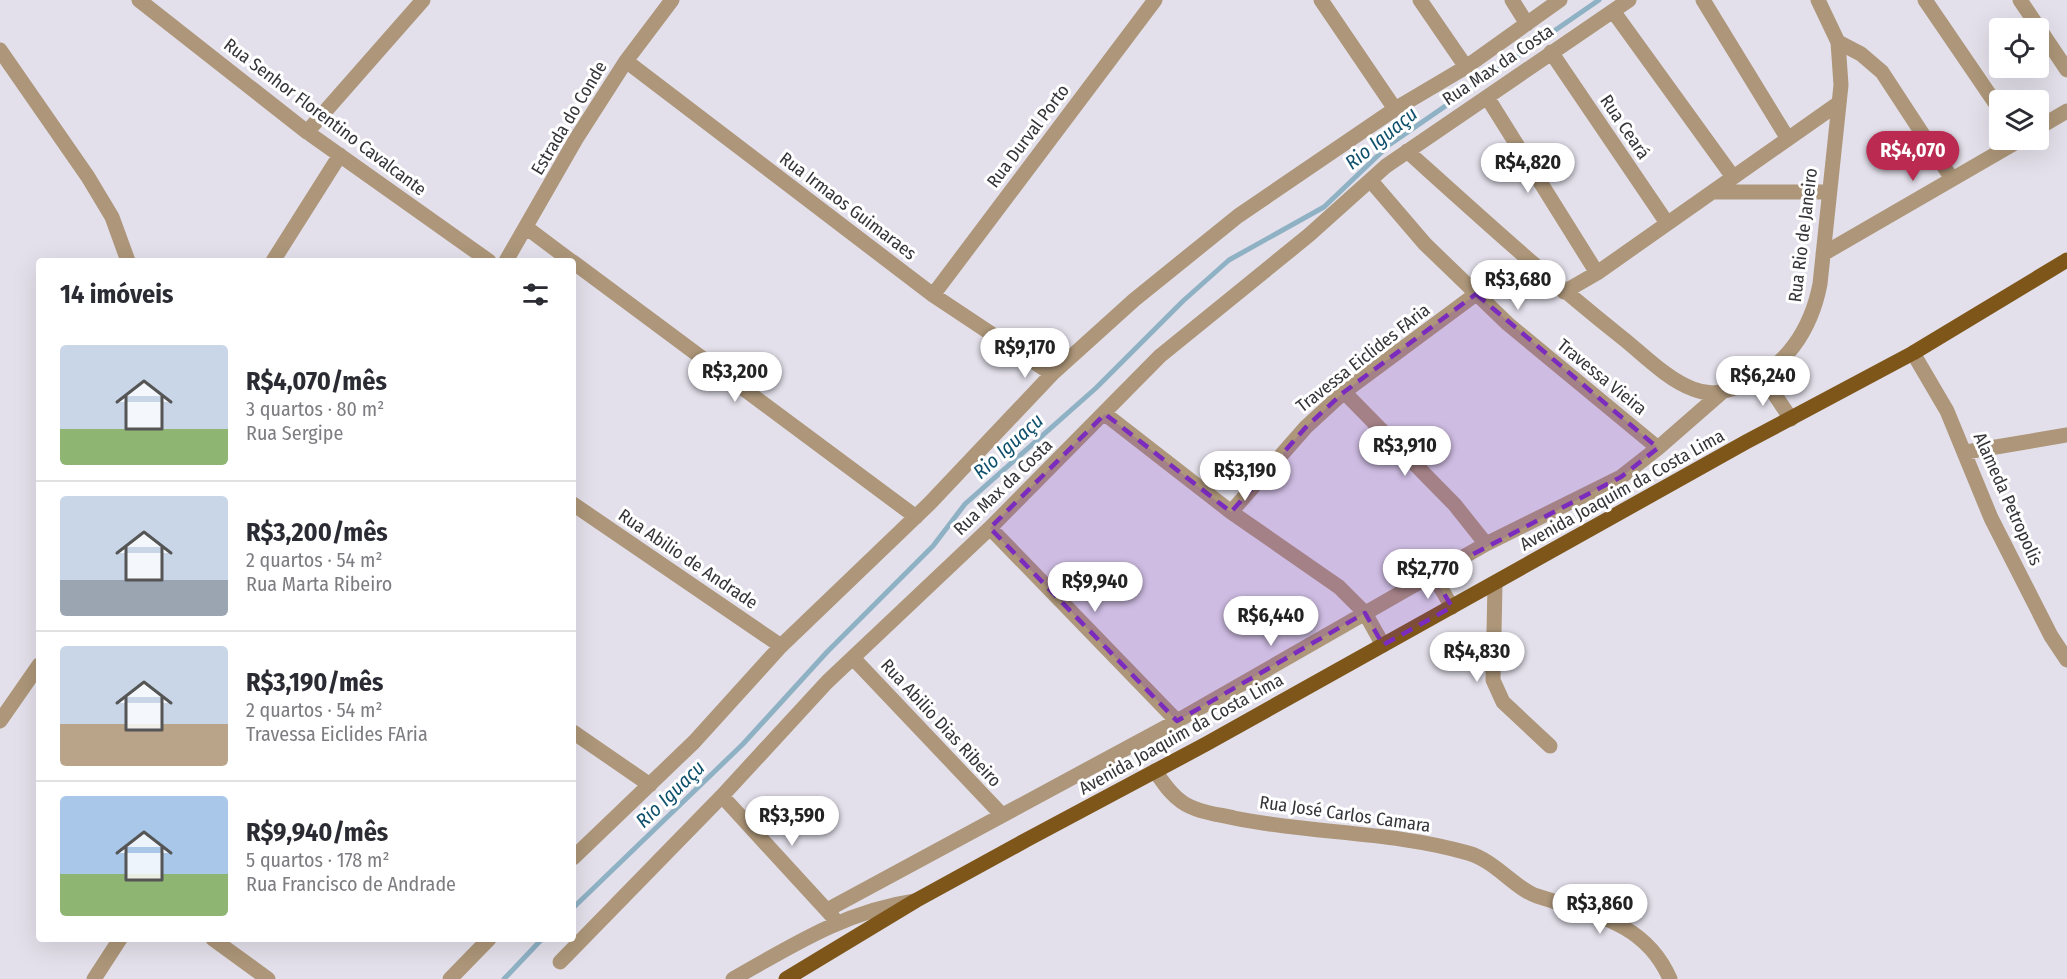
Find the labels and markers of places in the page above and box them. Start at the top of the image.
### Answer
pin: R$4,070 [1858,131,1968,182]
pin: R$4,820 [1473,143,1583,194]
pin: R$3,680 [1463,260,1573,311]
pin: R$9,170 [970,328,1080,379]
pin: R$3,200 [680,352,790,403]
pin: R$6,240 [1708,356,1818,407]
pin: R$3,910 [1350,426,1460,477]
pin: R$3,190 [1190,451,1300,502]
pin: R$2,770 [1373,549,1483,600]
pin: R$9,940 [1040,562,1150,613]
pin: R$6,440 [1216,596,1326,647]
pin: R$4,830 [1422,632,1532,683]
pin: R$3,590 [737,796,847,847]
pin: R$3,860 [1545,884,1655,935]

